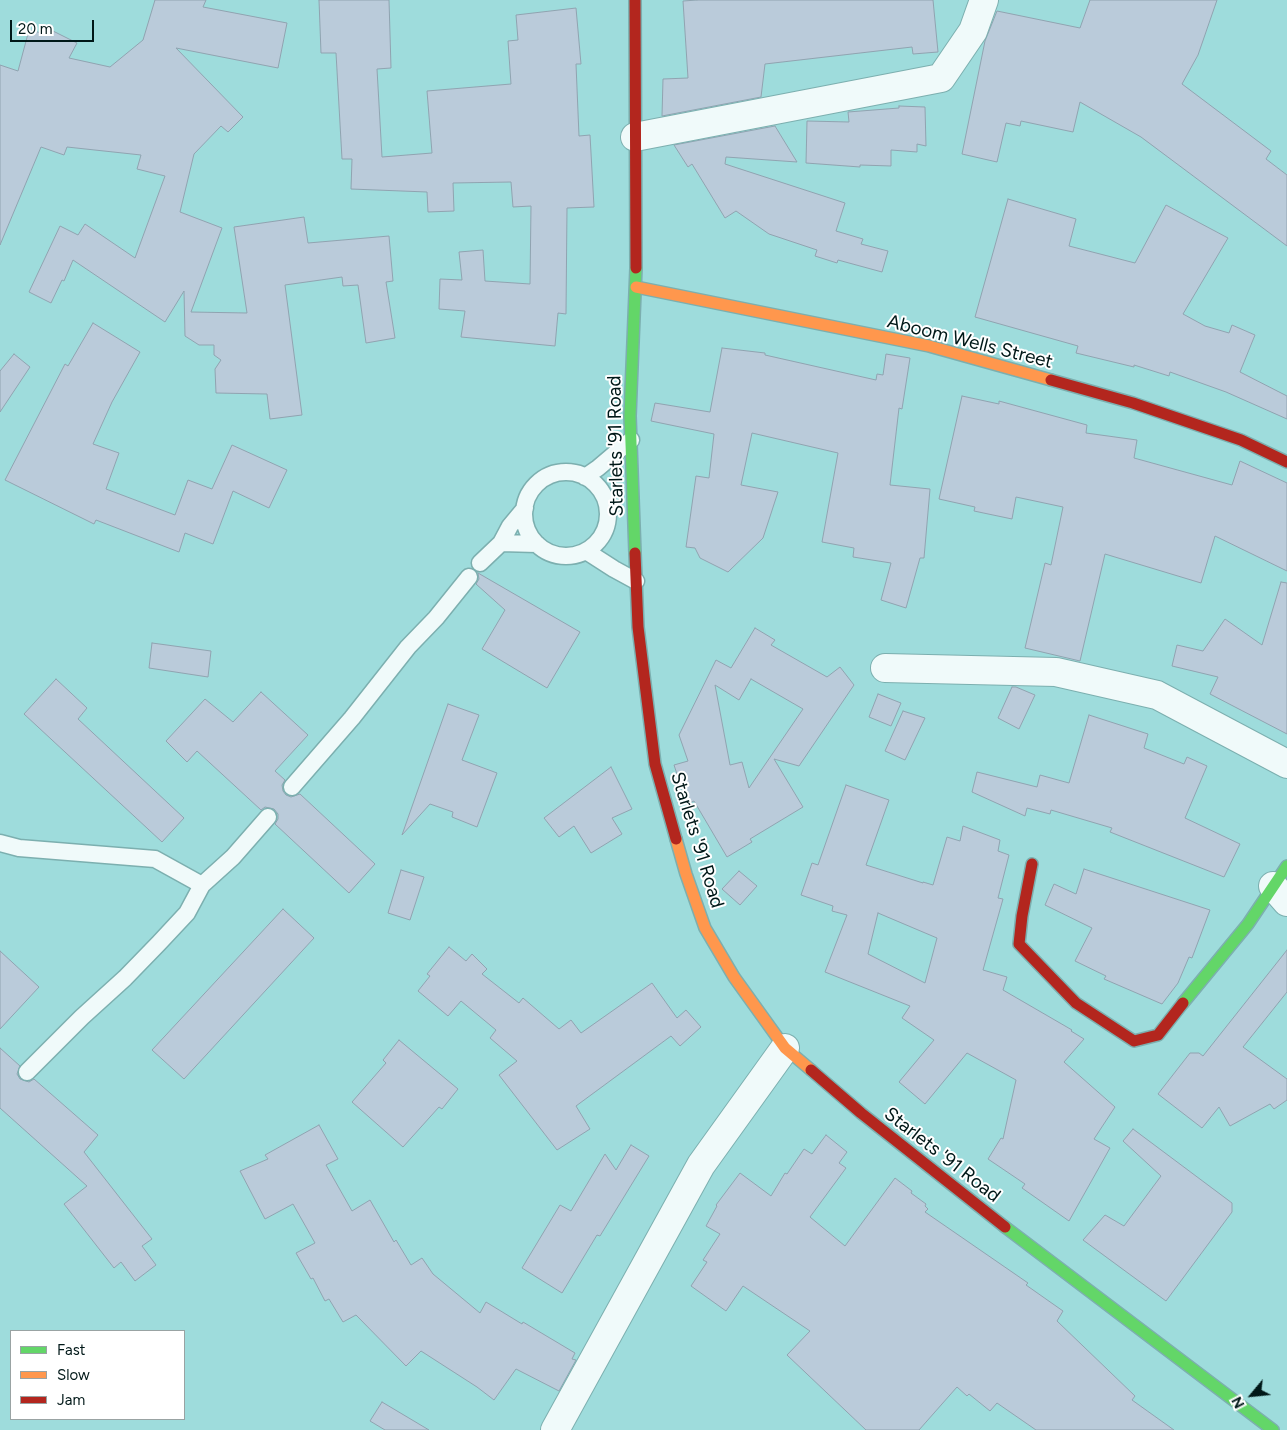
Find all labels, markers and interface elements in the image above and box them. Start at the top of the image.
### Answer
scale bar [12,10,96,42]
text: 20 m [18,20,52,38]
street label: Aboom Wells Street [885,310,1055,374]
street label: Starlets '91 Road [603,375,629,517]
street label: Starlets '91 Road [665,769,729,911]
street label: Starlets '91 Road [879,1103,1005,1207]
legend [10,1330,185,1420]
text: Fast [57,1341,85,1359]
text: Slow [57,1366,90,1384]
north arrow [1227,1370,1277,1420]
text: Jam [57,1391,85,1409]
text: N [1228,1394,1248,1411]

